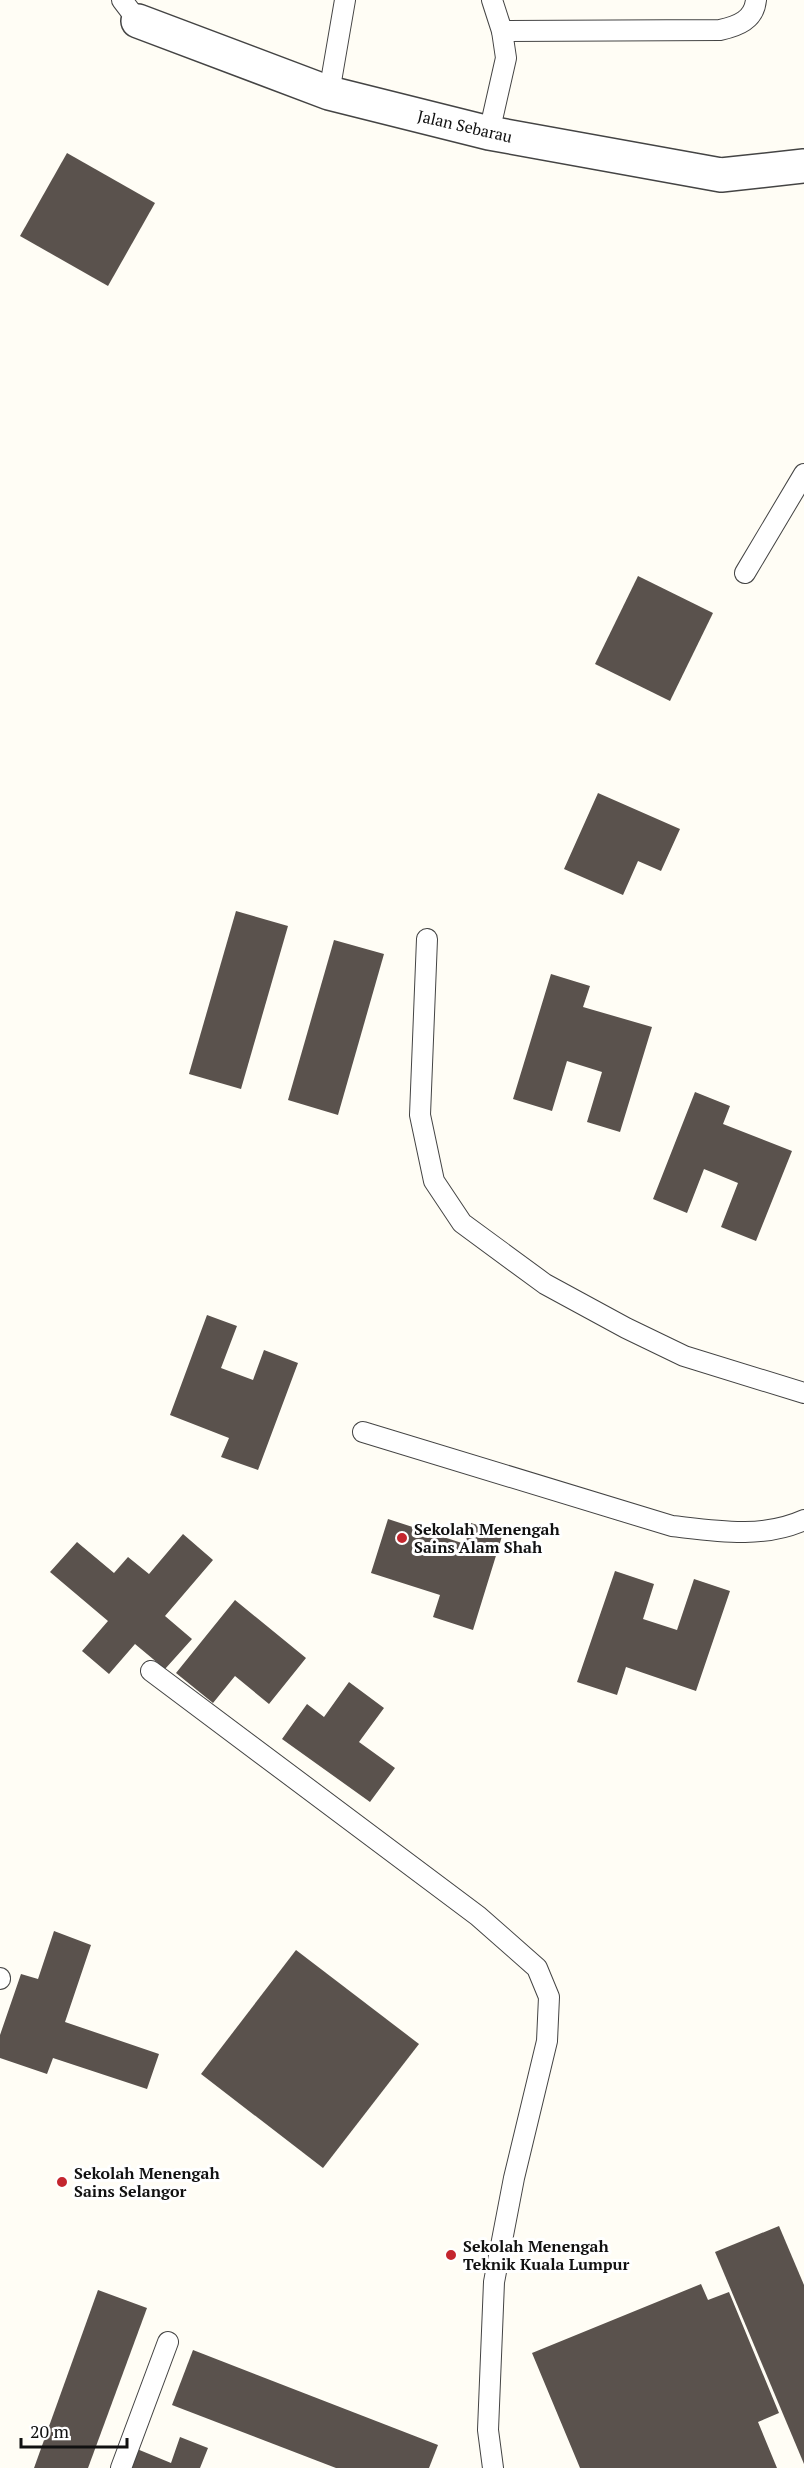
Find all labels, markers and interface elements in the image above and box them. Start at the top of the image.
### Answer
street label: Jalan Sebarau [415,104,515,148]
place label: Sekolah Menengah Sains Alam Shah [414,1518,561,1558]
marker: Sekolah Menengah Sains Alam Shah [395,1531,409,1545]
place label: Sekolah Menengah Sains Selangor [74,2162,221,2202]
marker: Sekolah Menengah Sains Selangor [55,2175,69,2189]
place label: Sekolah Menengah Teknik Kuala Lumpur [463,2235,630,2275]
marker: Sekolah Menengah Teknik Kuala Lumpur [444,2248,458,2262]
scale bar [21,2411,128,2449]
text: 20 m [30,2419,70,2443]

